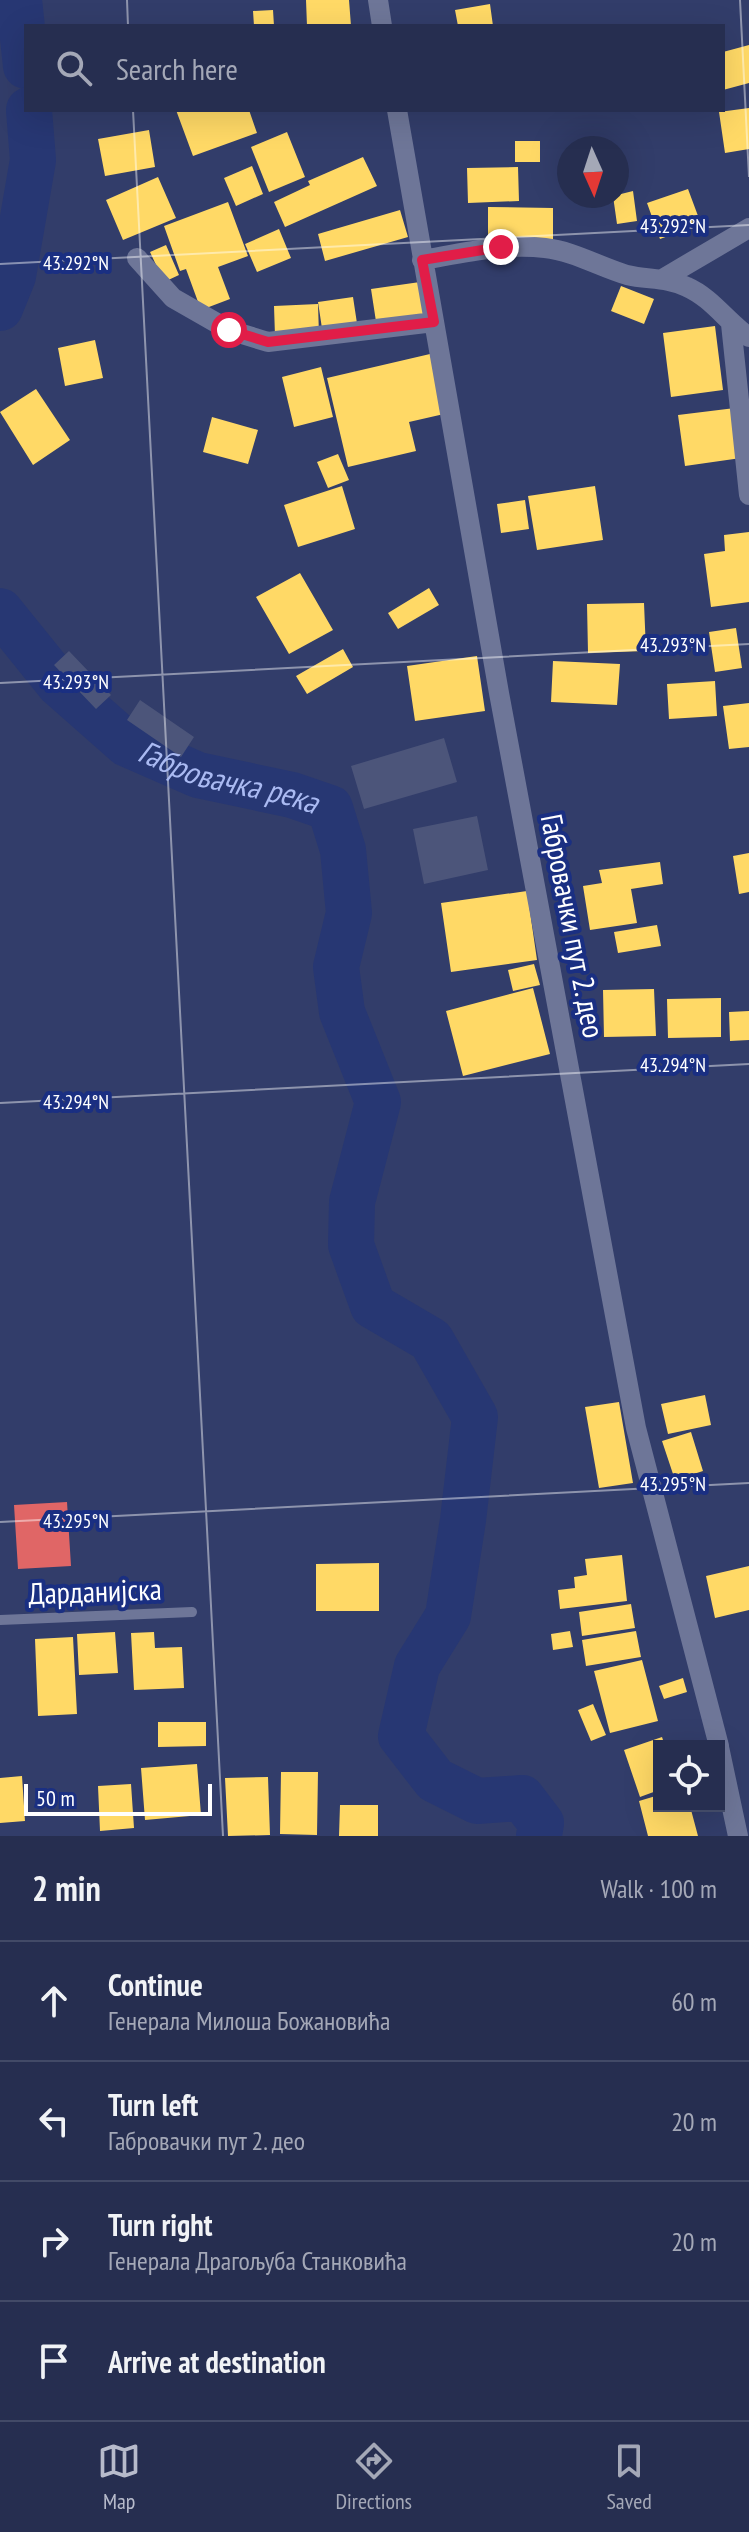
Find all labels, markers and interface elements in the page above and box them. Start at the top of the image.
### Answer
search box [24,24,725,112]
icon: search [52,46,96,90]
text: Search here [116,49,238,88]
north arrow [557,136,629,208]
text: 43.292°N [640,213,706,239]
route end [483,229,519,265]
text: 43.292°N [43,250,109,276]
route start [211,312,247,348]
text: 43.293°N [640,632,706,658]
text: 43.293°N [43,669,109,695]
water label: Габровачка река [132,730,326,823]
street label: Габровачки пут 2. део [533,810,614,1041]
text: 43.294°N [640,1052,706,1078]
text: 43.294°N [43,1089,109,1115]
text: 43.295°N [640,1471,706,1497]
text: 43.295°N [43,1508,109,1534]
street label: Дарданијска [28,1569,162,1612]
map controls [653,1740,725,1812]
button: locate [653,1740,725,1812]
scale bar [24,1780,212,1816]
text: 50 m [36,1784,75,1812]
text: 2 min [32,1866,101,1910]
text: Walk · 100 m [600,1872,717,1905]
text: Continue [108,1965,203,2004]
icon: ahead [32,1979,76,2023]
text: 60 m [671,1985,717,2018]
text: Генерала Милоша Божановића [108,2004,390,2037]
text: Turn left [108,2085,198,2124]
icon: left [32,2099,76,2143]
text: 20 m [671,2105,717,2138]
text: Габровачки пут 2. део [108,2124,305,2157]
text: Turn right [108,2205,212,2244]
icon: right [32,2219,76,2263]
text: 20 m [671,2225,717,2258]
text: Генерала Драгољуба Станковића [108,2244,407,2277]
icon: arrive [32,2339,76,2383]
text: Arrive at destination [108,2342,326,2381]
tab: Map [97,2439,141,2515]
tab: Directions [336,2439,412,2515]
tab: Saved [606,2439,652,2515]

